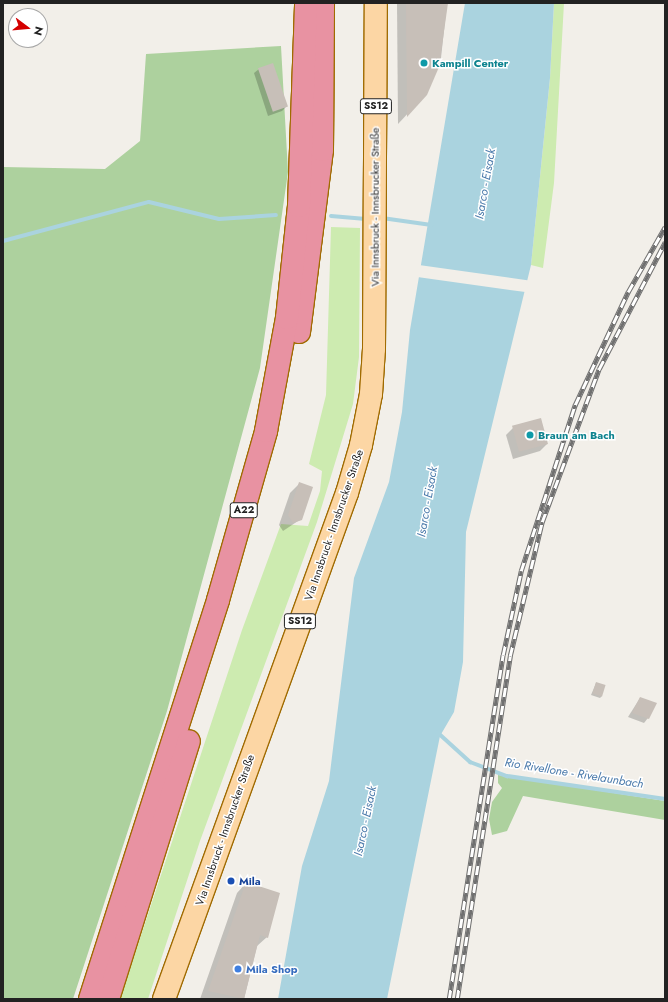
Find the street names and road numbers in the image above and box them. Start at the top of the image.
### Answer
road number: SS12 [359,98,393,114]
street label: Via Innsbruck - Innsbrucker Straße [368,128,382,286]
street label: Via Innsbruck - Innsbrucker Straße [302,448,366,602]
road number: A22 [229,502,259,518]
road number: SS12 [283,613,317,629]
street label: Via Innsbruck - Innsbrucker Straße [193,753,257,907]

